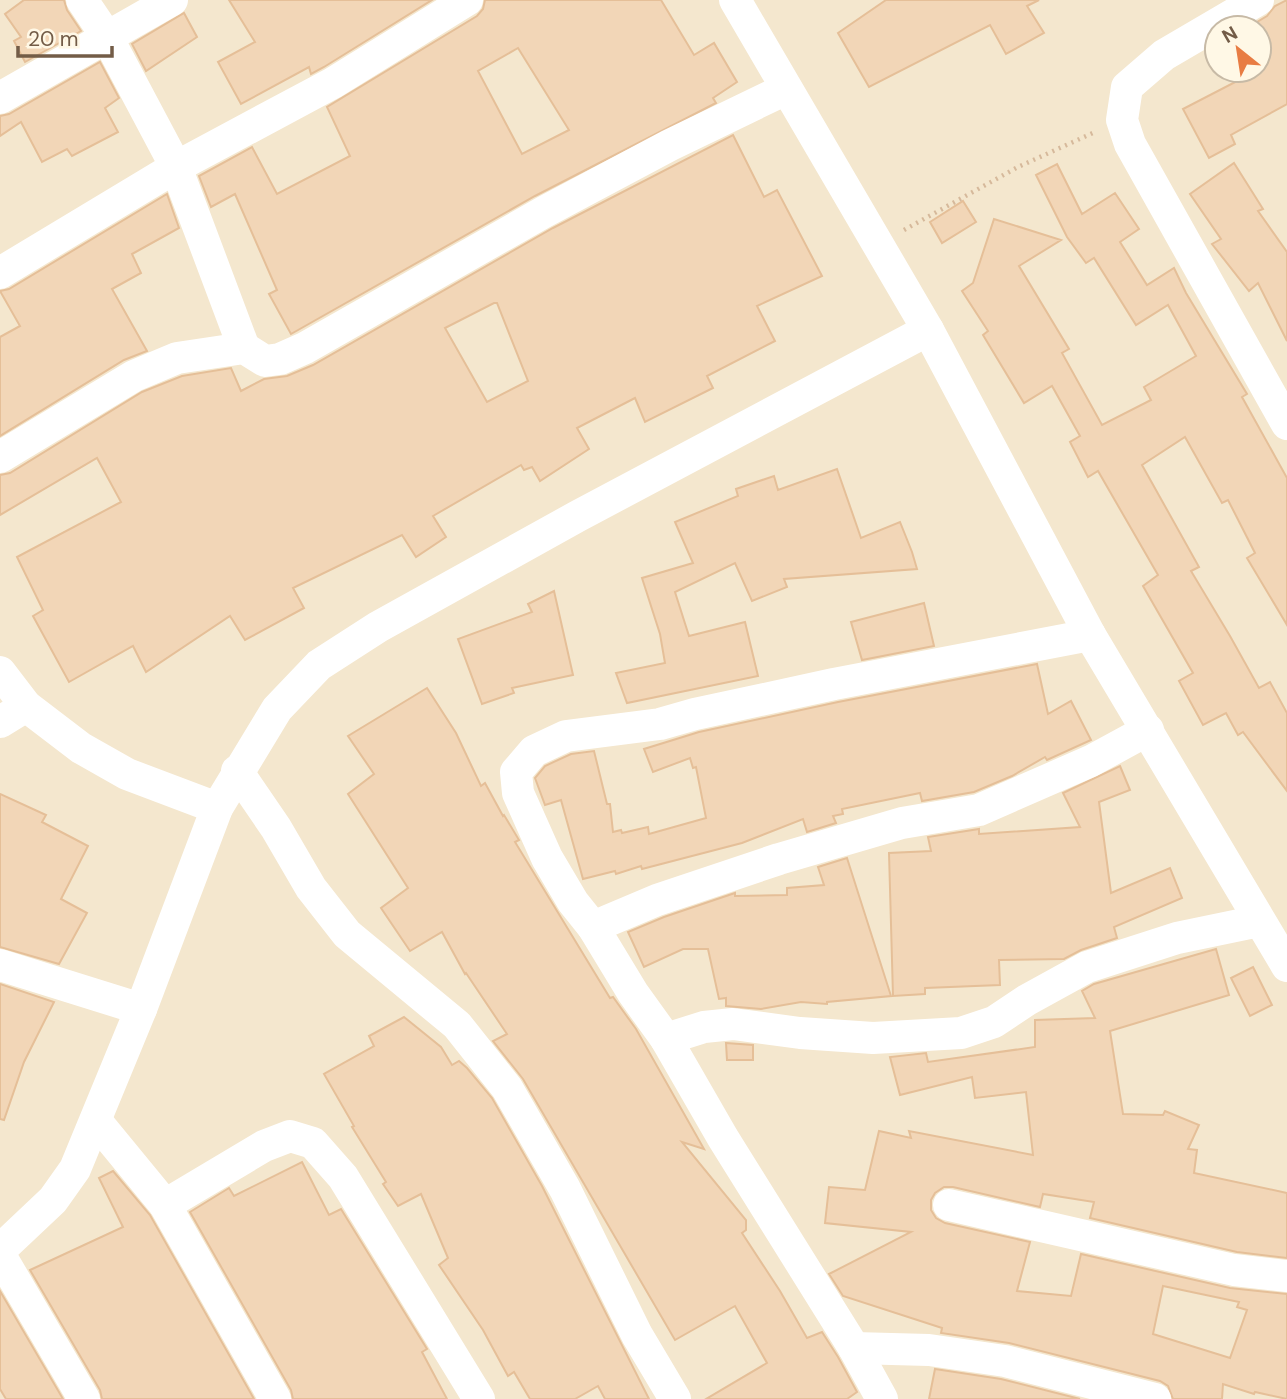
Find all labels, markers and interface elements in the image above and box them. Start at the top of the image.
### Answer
scale bar [18,14,112,58]
north arrow [1203,14,1273,84]
text: N [1217,20,1242,49]
text: 20 m [28,25,79,53]

